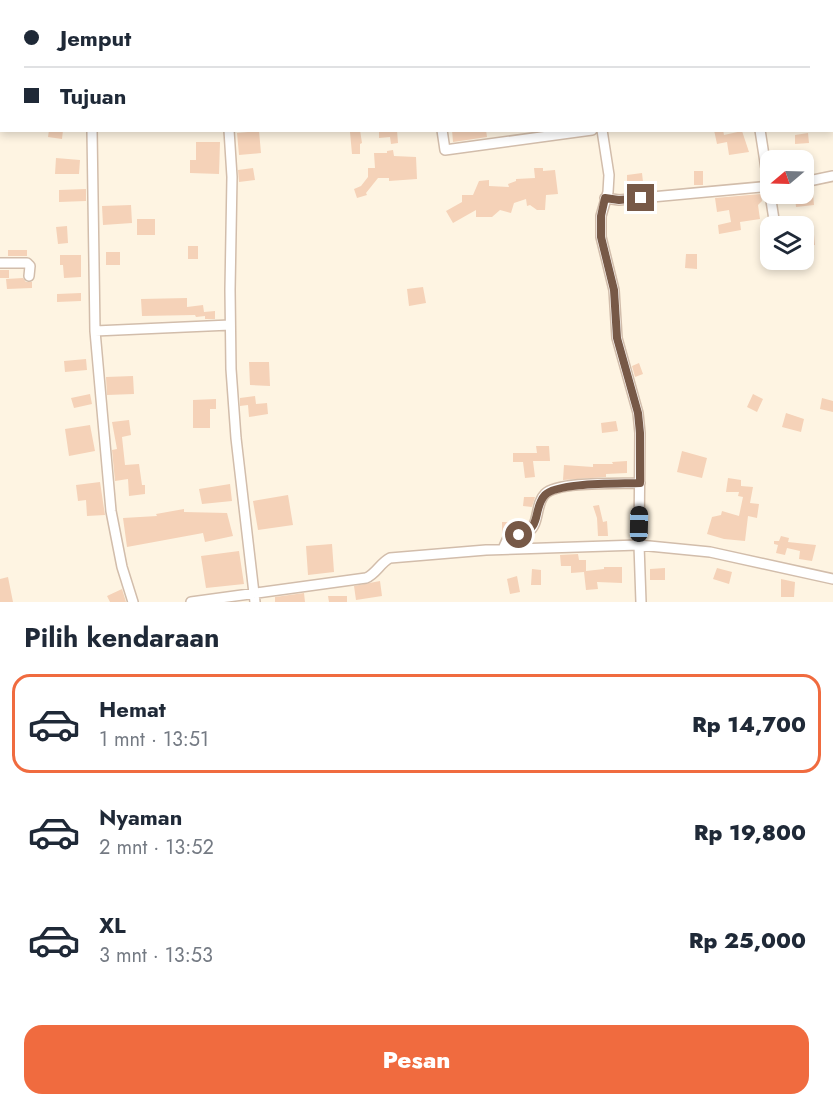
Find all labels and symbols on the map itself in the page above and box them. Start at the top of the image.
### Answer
north arrow [760,150,814,204]
route end [627,184,654,211]
car [630,506,648,542]
route start [505,521,532,548]

